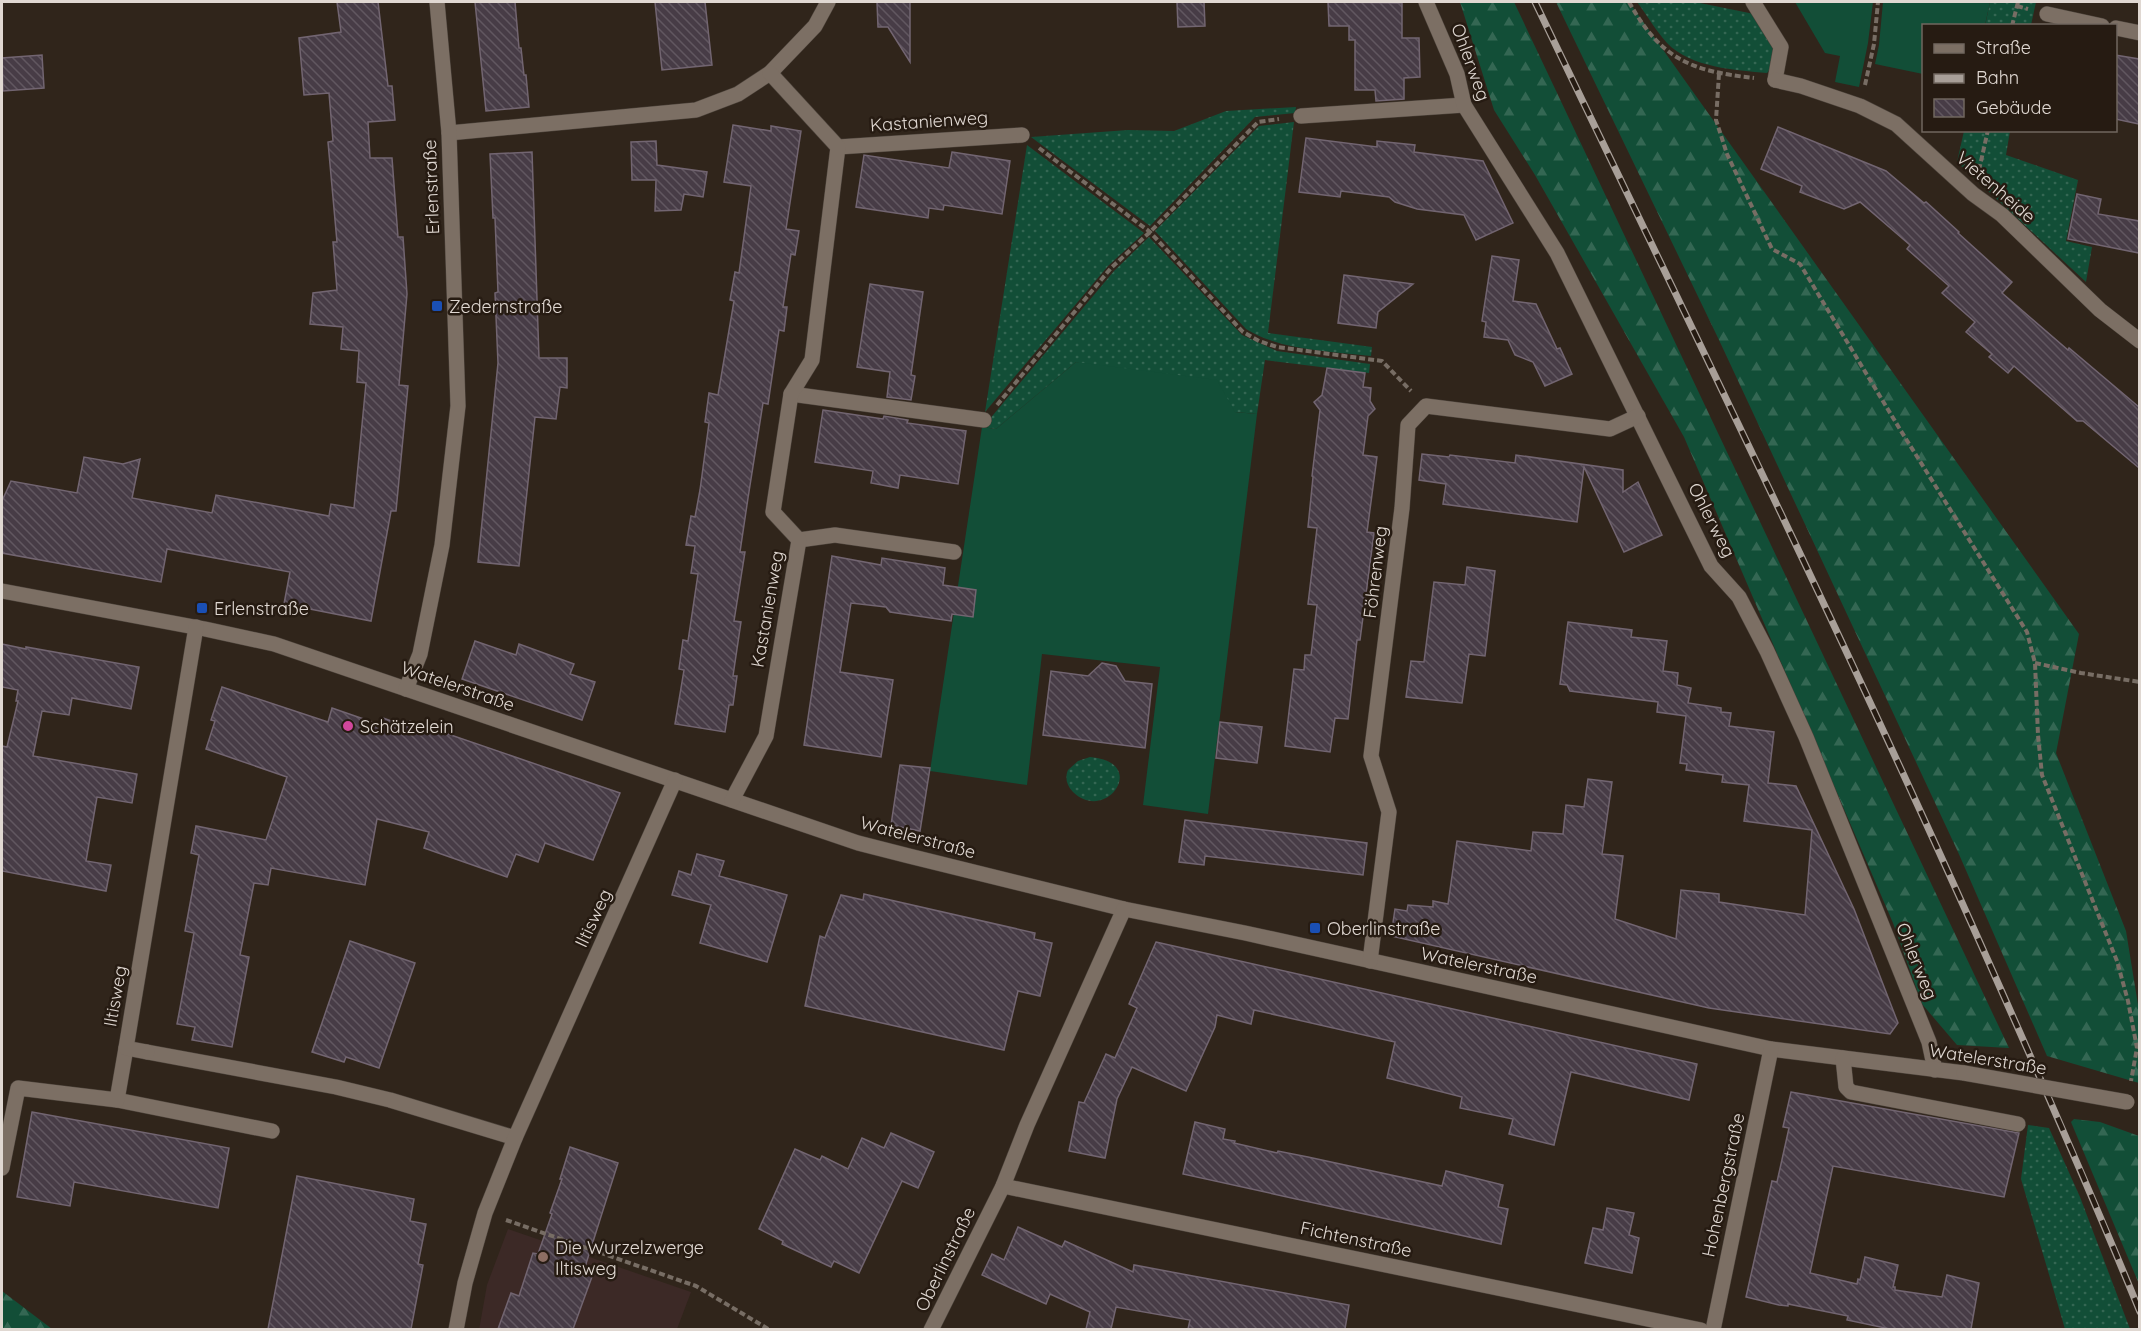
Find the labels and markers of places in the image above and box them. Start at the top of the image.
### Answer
place label: Zedernstraße [449,295,562,318]
marker: Zedernstraße [430,299,444,313]
place label: Erlenstraße [214,597,309,620]
marker: Erlenstraße [195,601,209,615]
place label: Schätzelein [360,715,454,738]
marker: Schätzelein [341,719,355,733]
place label: Oberlinstraße [1327,917,1440,940]
marker: Oberlinstraße [1308,921,1322,935]
place label: Die Wurzelzwerge Iltisweg [555,1236,704,1280]
marker: Die Wurzelzwerge Iltisweg [536,1250,550,1264]

